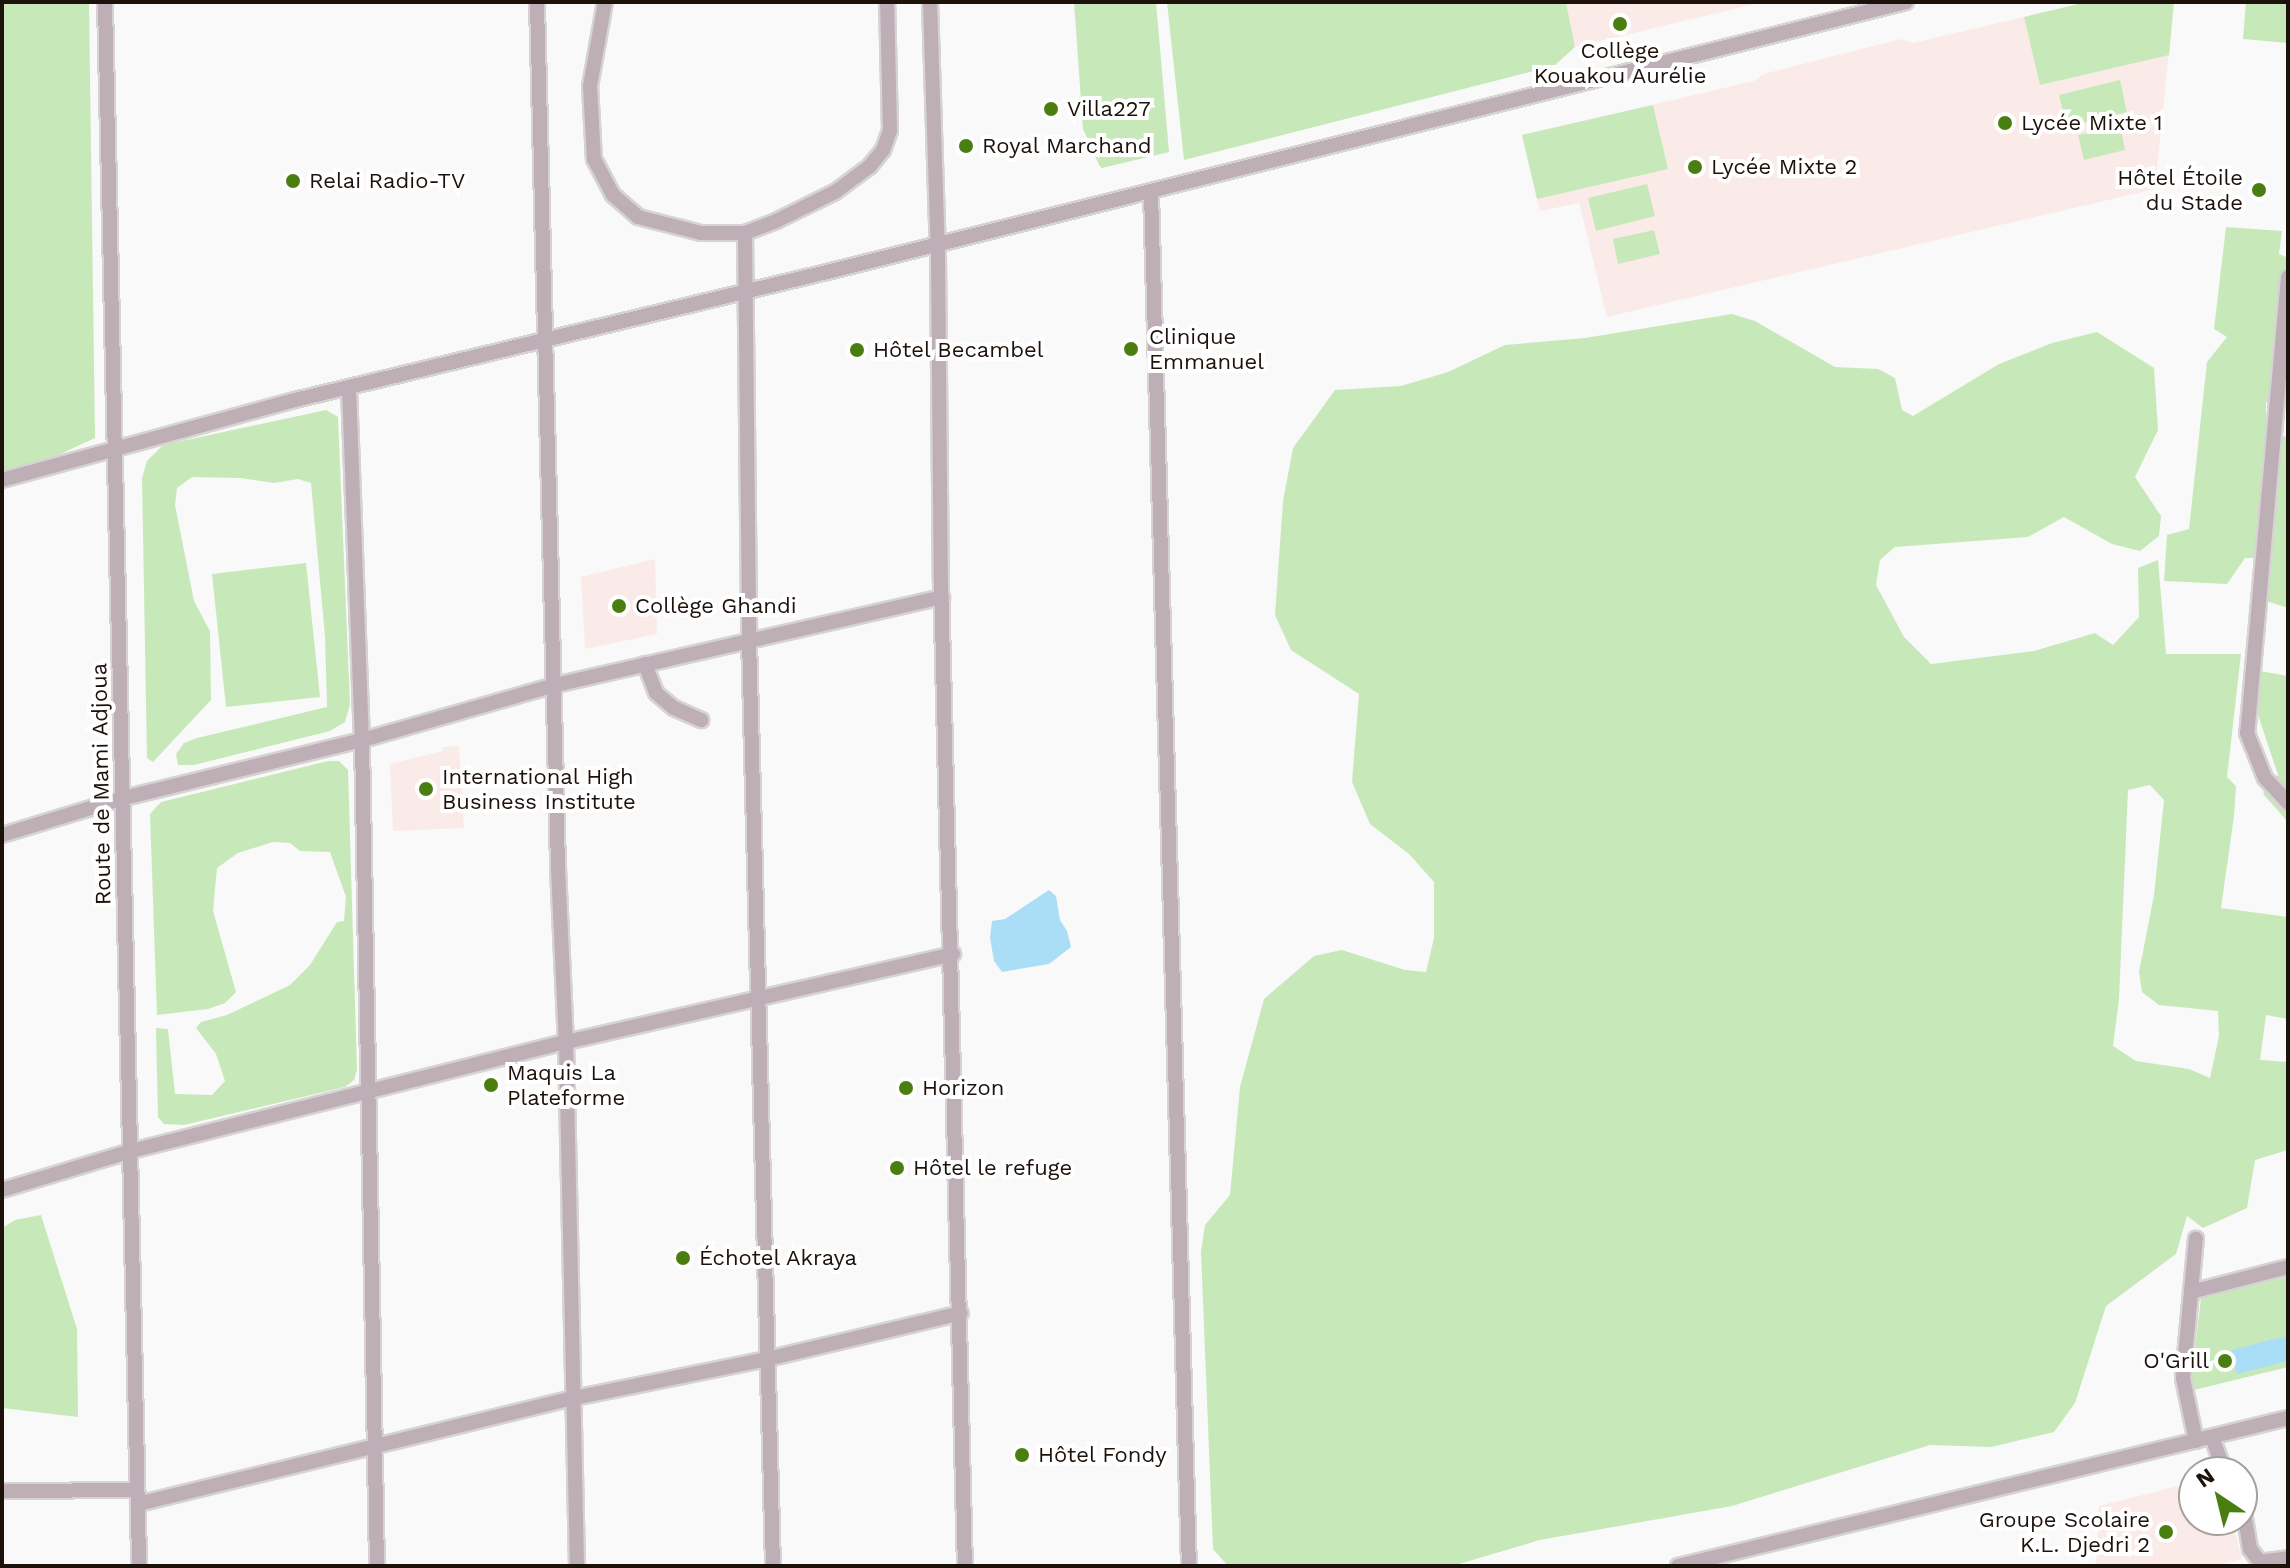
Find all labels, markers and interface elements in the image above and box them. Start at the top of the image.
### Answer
marker: Collège Kouakou Aurélie [1611,15,1629,33]
place label: Collège Kouakou Aurélie [1533,37,1707,88]
place label: Villa227 [1067,96,1151,122]
marker: Villa227 [1042,100,1060,118]
place label: Lycée Mixte 1 [2021,110,2163,136]
marker: Lycée Mixte 1 [1996,114,2014,132]
place label: Royal Marchand [982,133,1152,159]
marker: Royal Marchand [957,137,975,155]
place label: Lycée Mixte 2 [1711,154,1857,180]
marker: Lycée Mixte 2 [1686,158,1704,176]
place label: Hôtel Étoile du Stade [2117,164,2243,216]
place label: Relai Radio-TV [309,168,465,194]
marker: Relai Radio-TV [284,172,302,190]
marker: Hôtel Étoile du Stade [2250,181,2268,199]
place label: Clinique Emmanuel [1149,323,1264,374]
place label: Hôtel Becambel [873,337,1044,363]
marker: Clinique Emmanuel [1120,338,1142,360]
marker: Hôtel Becambel [848,341,866,359]
place label: Collège Ghandi [635,593,797,619]
marker: Collège Ghandi [610,597,628,615]
street label: Route de Mami Adjoua [86,662,116,906]
place label: International High Business Institute [442,763,636,814]
marker: International High Business Institute [417,780,435,798]
place label: Maquis La Plateforme [507,1059,625,1110]
place label: Horizon [922,1075,1004,1101]
marker: Maquis La Plateforme [482,1076,500,1094]
marker: Horizon [897,1079,915,1097]
place label: Hôtel le refuge [913,1155,1073,1181]
marker: Hôtel le refuge [888,1159,906,1177]
place label: Échotel Akraya [699,1245,859,1271]
marker: Échotel Akraya [674,1249,692,1267]
place label: O'Grill [2143,1348,2209,1374]
marker: O'Grill [2216,1352,2234,1370]
place label: Hôtel Fondy [1038,1442,1167,1468]
marker: Hôtel Fondy [1013,1446,1031,1464]
north arrow [2178,1456,2258,1536]
text: N [2191,1463,2219,1492]
place label: Groupe Scolaire K.L. Djedri 2 [1979,1506,2150,1558]
marker: Groupe Scolaire K.L. Djedri 2 [2157,1523,2175,1541]

